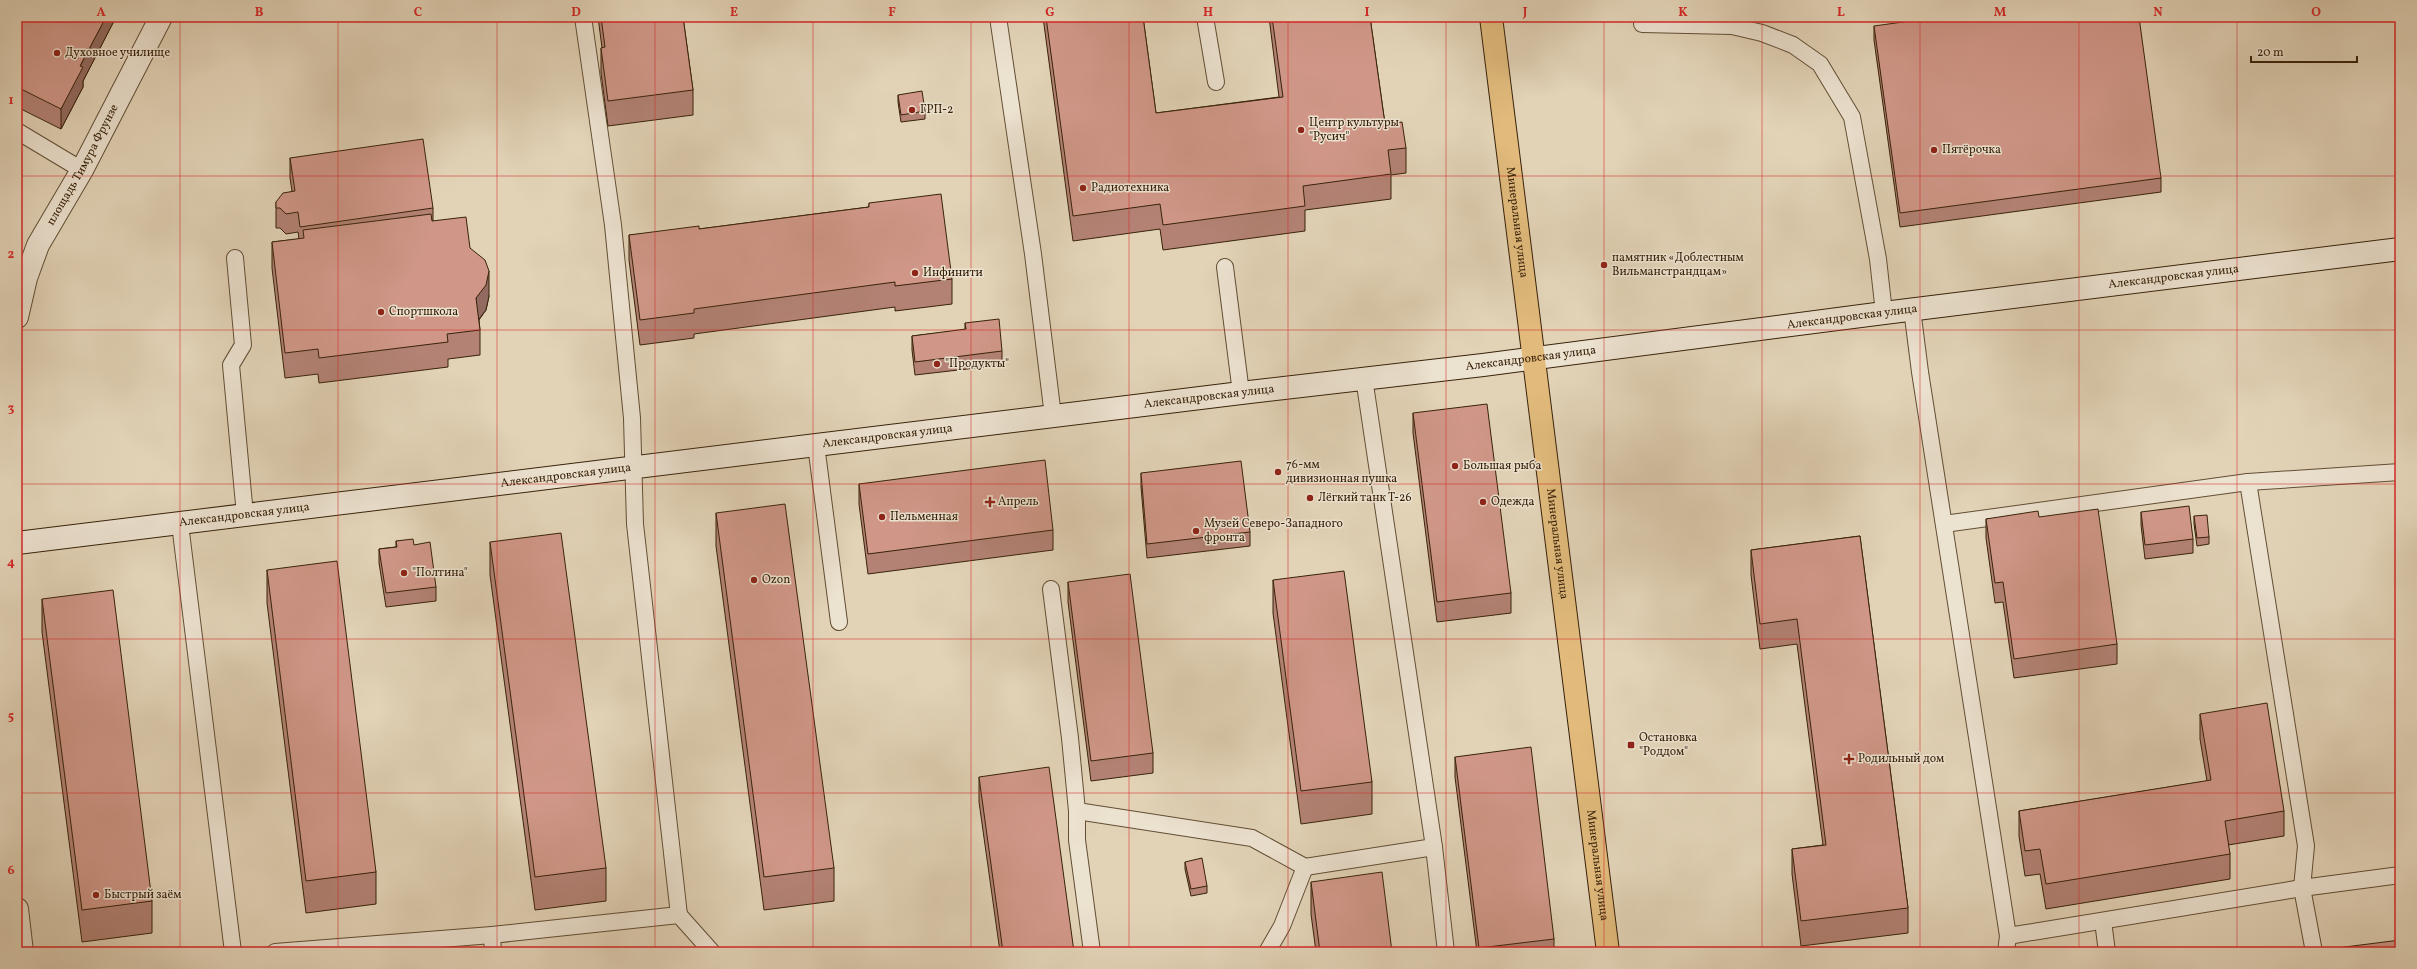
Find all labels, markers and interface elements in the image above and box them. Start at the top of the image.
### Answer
text: A [96,4,106,22]
text: B [255,4,264,22]
text: C [414,4,422,22]
text: D [571,4,581,22]
text: E [730,4,738,22]
text: F [888,4,896,22]
text: G [1045,4,1055,22]
text: H [1203,4,1213,22]
text: I [1365,4,1370,22]
text: J [1522,4,1528,22]
text: K [1678,4,1688,22]
text: L [1837,4,1845,22]
text: M [1994,4,2007,22]
text: N [2153,4,2163,22]
text: O [2311,4,2321,22]
scale bar [2251,38,2357,64]
place label: Духовное училище [65,45,170,61]
text: 20 m [2257,45,2284,61]
marker: Духовное училище [52,48,62,58]
text: 1 [8,92,14,110]
street label: площадь Тимура Фрунзе [43,101,123,228]
place label: ГРП-2 [920,102,953,118]
marker: ГРП-2 [907,105,917,115]
place label: Центр культуры "Русич" [1309,115,1400,145]
marker: Центр культуры "Русич" [1296,125,1306,135]
place label: Пятёрочка [1942,142,2001,158]
marker: Пятёрочка [1929,145,1939,155]
street label: Минеральная улица [1502,166,1532,279]
place label: Радиотехника [1091,180,1169,196]
marker: Радиотехника [1078,183,1088,193]
text: 2 [8,246,15,264]
place label: памятник «Доблестным Вильманстрандцам» [1612,250,1744,280]
marker: памятник «Доблестным Вильманстрандцам» [1599,260,1609,270]
street label: Александровская улица [2108,261,2240,293]
place label: Инфинити [923,265,983,281]
marker: Инфинити [910,268,920,278]
street label: Александровская улица [1786,301,1918,334]
place label: Спортшкола [389,304,458,320]
marker: Спортшкола [376,307,386,317]
street label: Александровская улица [1465,342,1597,375]
place label: "Продукты" [945,356,1009,372]
marker: "Продукты" [932,359,942,369]
street label: Александровская улица [1143,381,1275,413]
text: 3 [8,400,15,418]
street label: Александровская улица [821,420,954,452]
place label: 76-мм дивизионная пушка [1286,457,1397,487]
place label: Большая рыба [1463,458,1541,474]
street label: Александровская улица [500,460,632,492]
marker: Большая рыба [1450,461,1460,471]
marker: 76-мм дивизионная пушка [1273,467,1283,477]
street label: Минеральная улица [1542,487,1572,600]
place label: Лёгкий танк Т-26 [1318,490,1412,506]
marker: Лёгкий танк Т-26 [1305,493,1315,503]
place label: Апрель [998,494,1039,510]
place label: Одежда [1491,494,1535,510]
marker: Апрель [985,497,995,507]
marker: Одежда [1478,497,1488,507]
street label: Александровская улица [178,499,310,531]
place label: Пельменная [890,509,958,525]
marker: Пельменная [877,512,887,522]
place label: Музей Северо-Западного фронта [1204,516,1343,546]
marker: Музей Северо-Западного фронта [1191,526,1201,536]
text: 4 [7,554,15,572]
place label: "Полтина" [412,565,468,581]
marker: "Полтина" [399,568,409,578]
place label: Ozon [762,572,790,588]
marker: Ozon [749,575,759,585]
text: 5 [8,708,14,726]
place label: Остановка "Роддом" [1639,730,1697,760]
marker: Остановка "Роддом" [1626,740,1636,750]
place label: Родильный дом [1858,751,1944,767]
marker: Родильный дом [1843,753,1855,765]
street label: Минеральная улица [1582,809,1612,922]
text: 6 [7,862,15,880]
place label: Быстрый заём [104,887,181,903]
marker: Быстрый заём [91,890,101,900]

